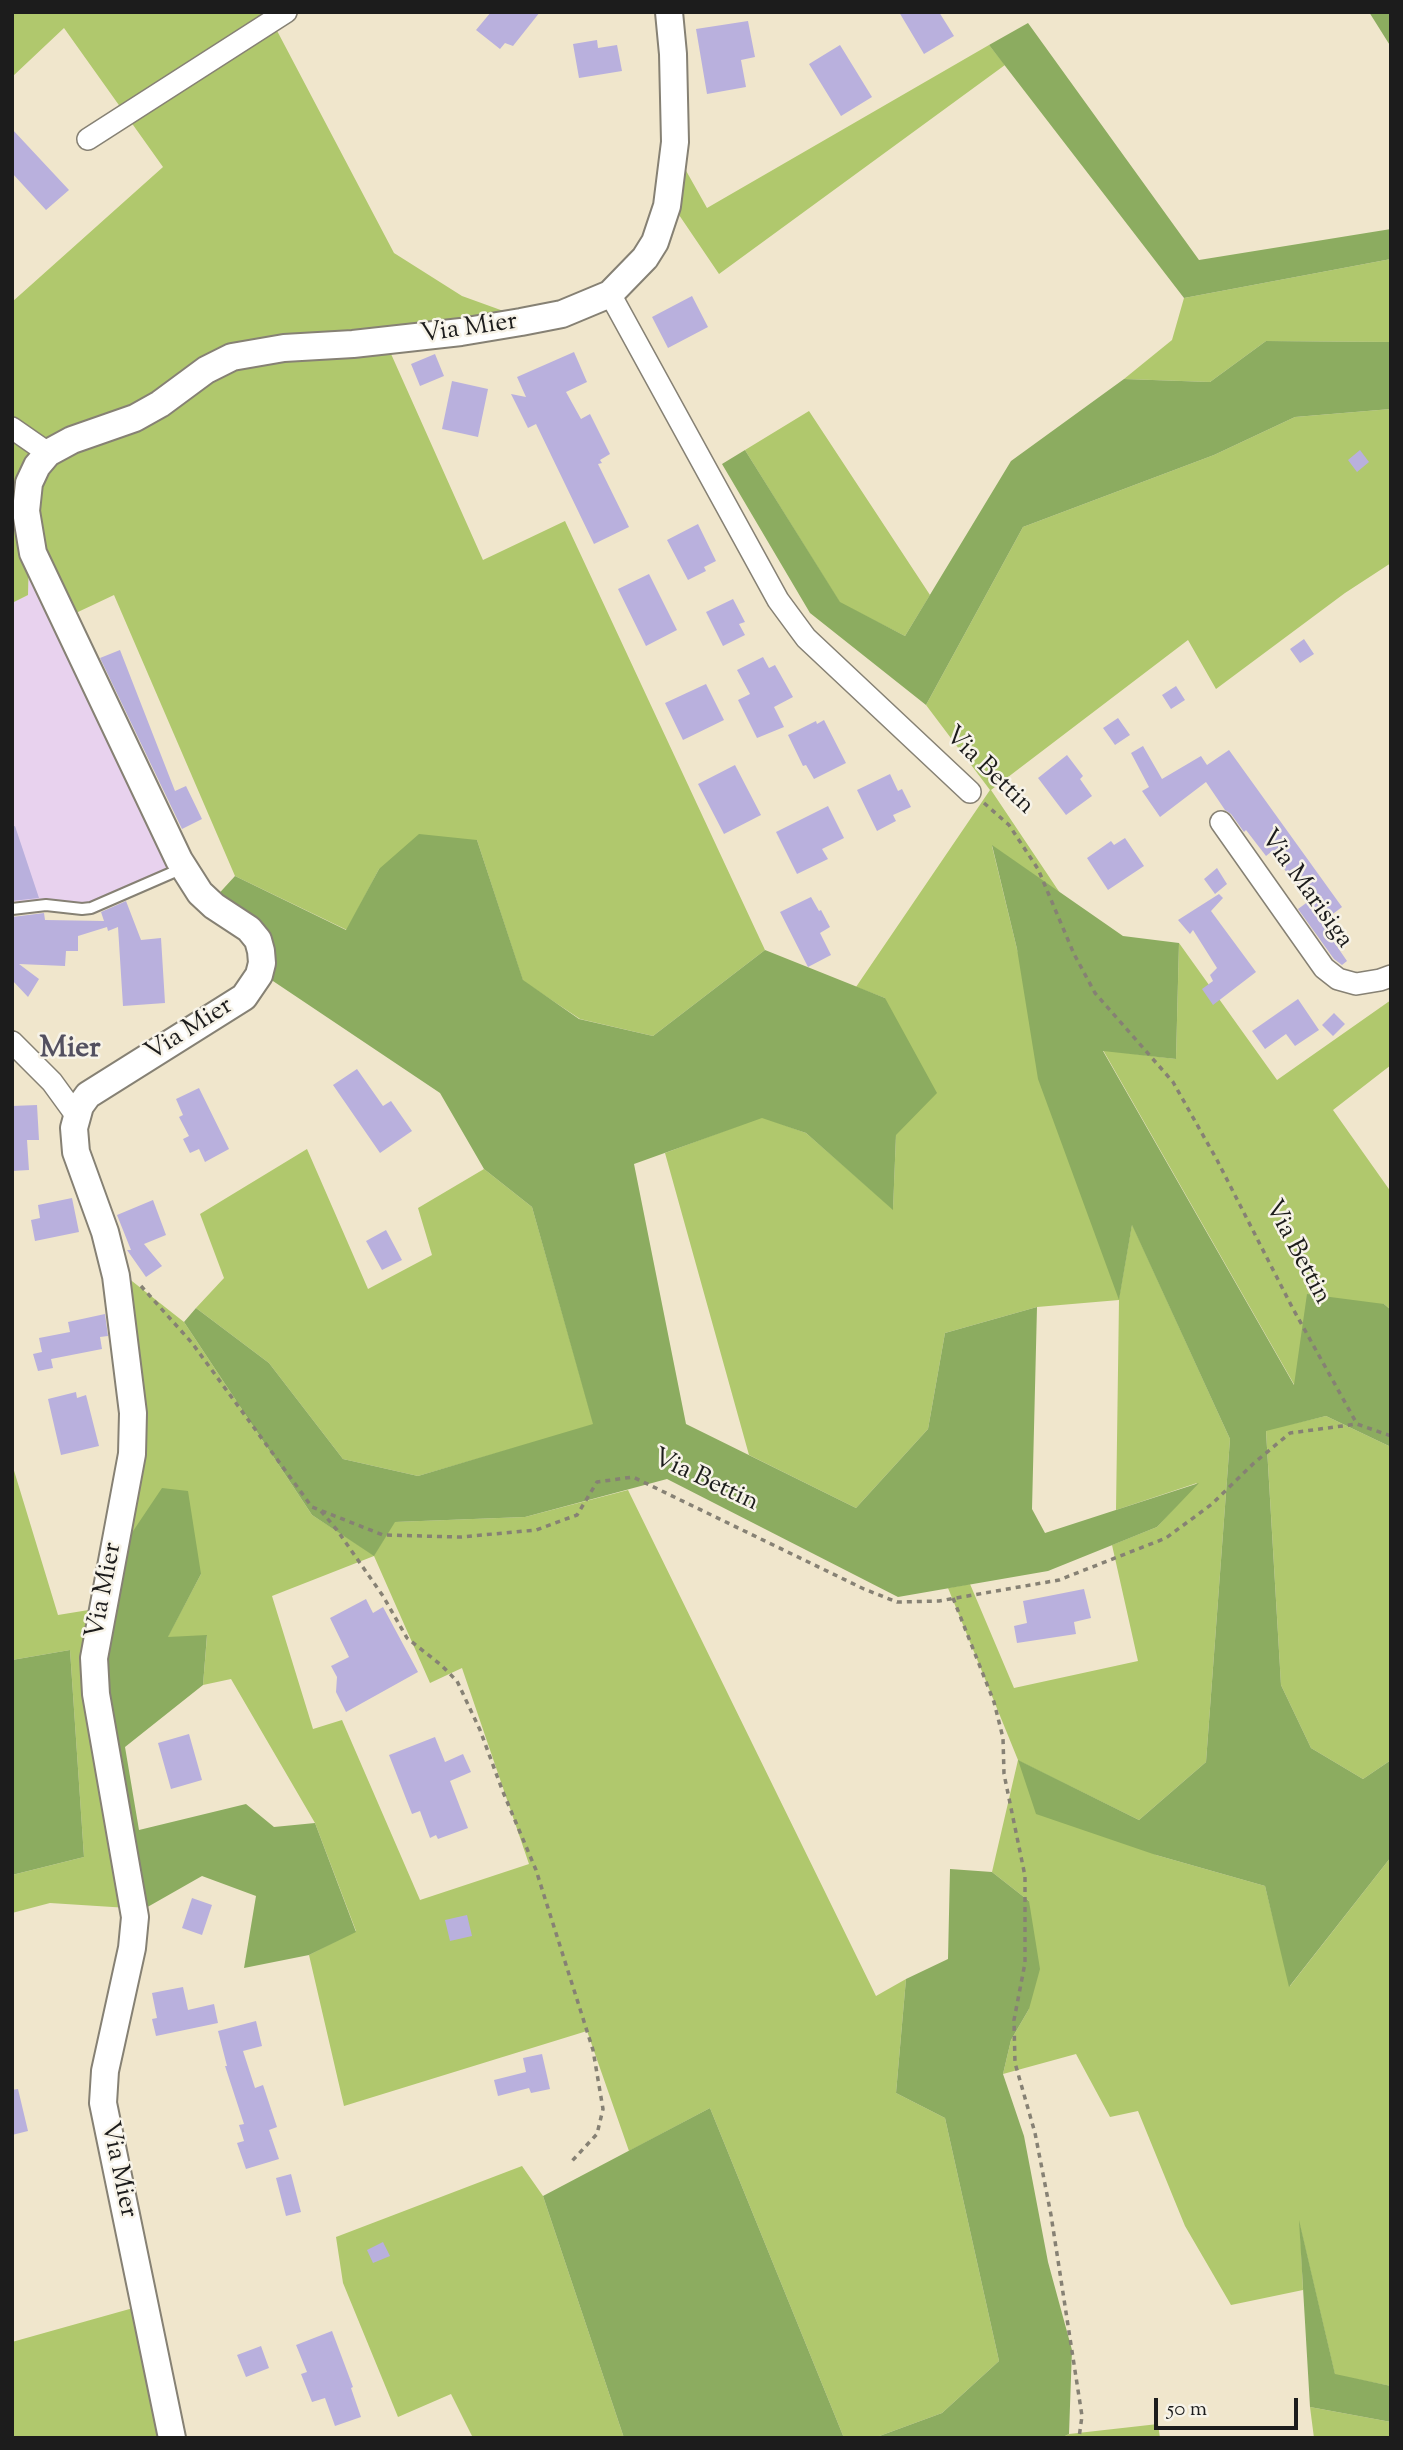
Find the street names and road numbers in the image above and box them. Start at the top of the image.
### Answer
street label: Via Mier [419,308,519,352]
street label: Via Bettin [936,721,1040,823]
street label: Via Marisiga [1251,825,1359,955]
street label: Via Mier [140,992,240,1070]
street label: Via Bettin [1256,1196,1336,1310]
street label: Via Bettin [647,1444,763,1520]
street label: Via Mier [81,1540,131,1642]
street label: Via Mier [92,2119,142,2221]

